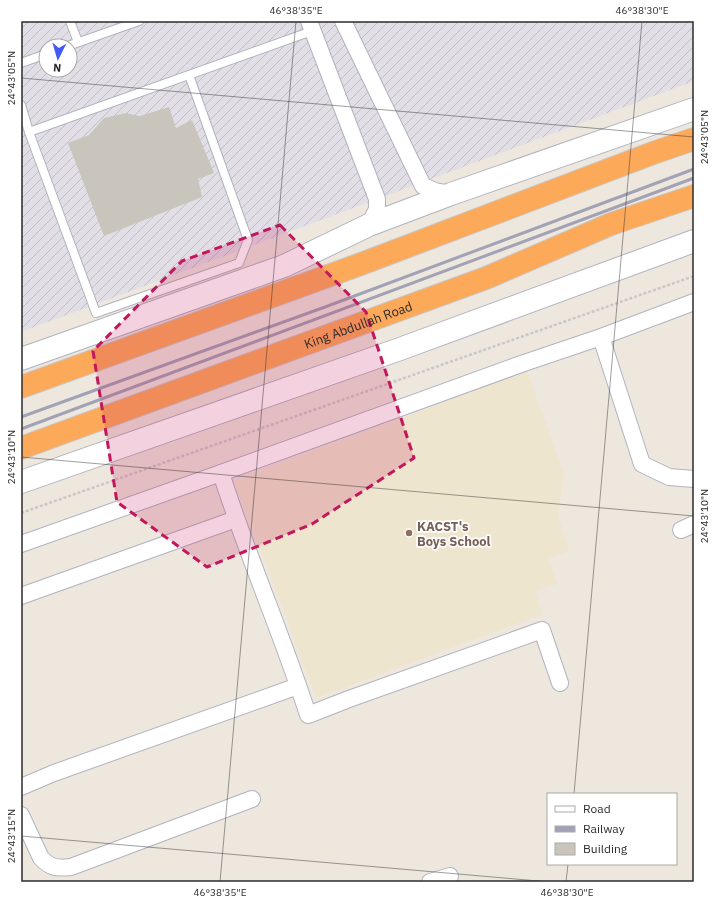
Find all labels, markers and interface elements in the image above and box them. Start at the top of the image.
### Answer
text: 46°38'35"E [269,4,323,17]
text: 46°38'30"E [615,4,669,17]
north arrow [38,38,78,78]
text: 24°43'05"N [5,51,18,105]
text: N [53,61,62,75]
text: 24°43'05"N [698,110,711,164]
street label: King Abdullah Road [302,298,415,353]
text: 24°43'10"N [5,430,18,484]
text: 24°43'10"N [698,489,711,543]
place label: KACST's Boys School [417,518,491,550]
marker: KACST's Boys School [404,528,414,538]
legend [547,793,677,865]
text: Road [583,801,611,816]
text: 24°43'15"N [5,809,18,863]
text: Railway [583,821,625,836]
text: Building [583,841,628,856]
text: 46°38'35"E [193,886,247,899]
text: 46°38'30"E [540,886,594,899]

